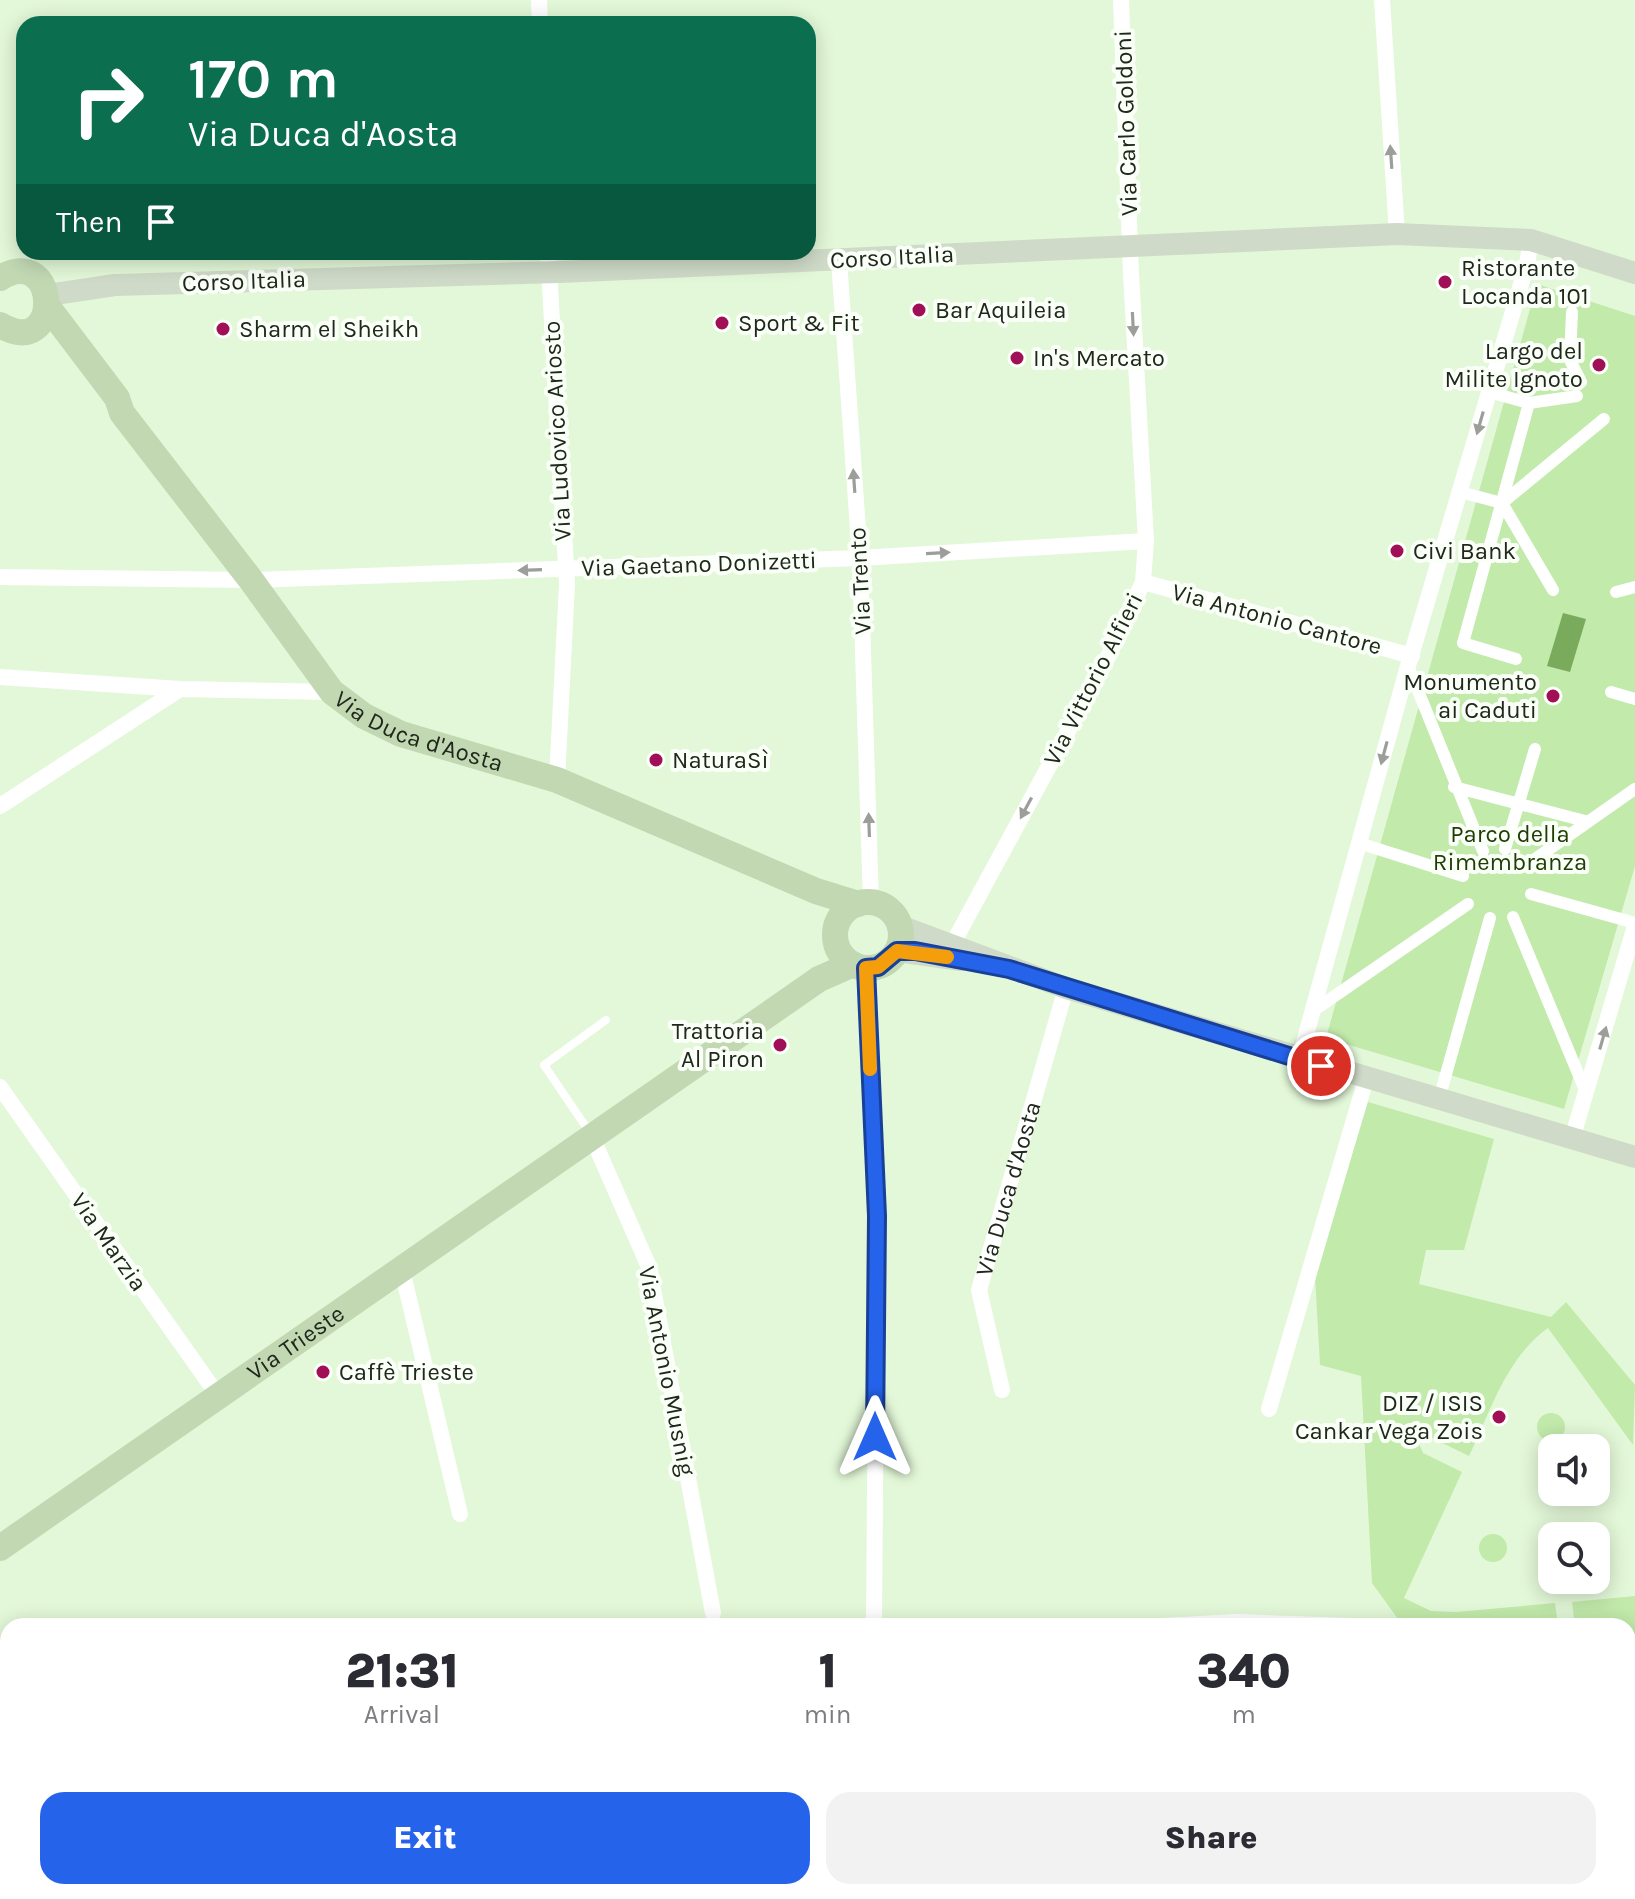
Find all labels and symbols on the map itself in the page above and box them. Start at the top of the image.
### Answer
street label: Via Carlo Goldoni [1109,30,1143,216]
one-way arrow [1384,144,1397,169]
street label: Corso Italia [829,240,955,274]
place label: Ristorante Locanda 101 [1461,254,1589,310]
street label: Corso Italia [182,265,306,297]
marker: Ristorante Locanda 101 [1436,273,1454,291]
place label: Bar Aquileia [935,296,1066,324]
marker: Bar Aquileia [910,301,928,319]
place label: Sport & Fit [738,309,859,337]
one-way arrow [1127,312,1140,337]
marker: Sport & Fit [713,314,731,332]
place label: Sharm el Sheikh [239,315,419,343]
marker: Sharm el Sheikh [214,320,232,338]
street label: Via Ludovico Ariosto [537,320,577,542]
place label: Largo del Milite Ignoto [1445,337,1583,393]
place label: In's Mercato [1033,344,1165,372]
marker: In's Mercato [1008,349,1026,367]
marker: Largo del Milite Ignoto [1590,356,1608,374]
one-way arrow [1473,411,1486,435]
one-way arrow [847,468,860,493]
street label: Via Trento [843,527,877,635]
place label: Civi Bank [1413,537,1516,565]
marker: Civi Bank [1388,542,1406,560]
street label: Via Gaetano Donizetti [581,546,817,582]
one-way arrow [926,546,951,559]
one-way arrow [517,564,542,577]
street label: Via Antonio Cantore [1169,578,1385,660]
street label: Via Vittorio Alfieri [1037,588,1149,770]
place label: Monumento ai Caduti [1403,668,1537,724]
street label: Via Duca d'Aosta [329,685,507,777]
marker: Monumento ai Caduti [1544,687,1562,705]
one-way arrow [1377,741,1390,765]
place label: NaturaSì [672,746,769,774]
marker: NaturaSì [647,751,665,769]
one-way arrow [1020,796,1033,819]
one-way arrow [862,812,875,837]
park label: Parco della Rimembranza [1433,820,1587,876]
place label: Trattoria Al Piron [672,1017,764,1073]
one-way arrow [1597,1025,1610,1049]
pin [1287,1032,1355,1100]
marker: Trattoria Al Piron [771,1036,789,1054]
street label: Via Duca d'Aosta [970,1098,1047,1279]
street label: Via Marzia [65,1187,153,1297]
street label: Via Antonio Musnig [633,1264,701,1479]
street label: Via Trieste [242,1299,350,1386]
place label: Caffè Trieste [339,1358,474,1386]
marker: Caffè Trieste [314,1363,332,1381]
place label: DIZ / ISIS Cankar Vega Zois [1295,1389,1483,1445]
position arrow [833,1395,917,1479]
marker: DIZ / ISIS Cankar Vega Zois [1490,1408,1508,1426]

